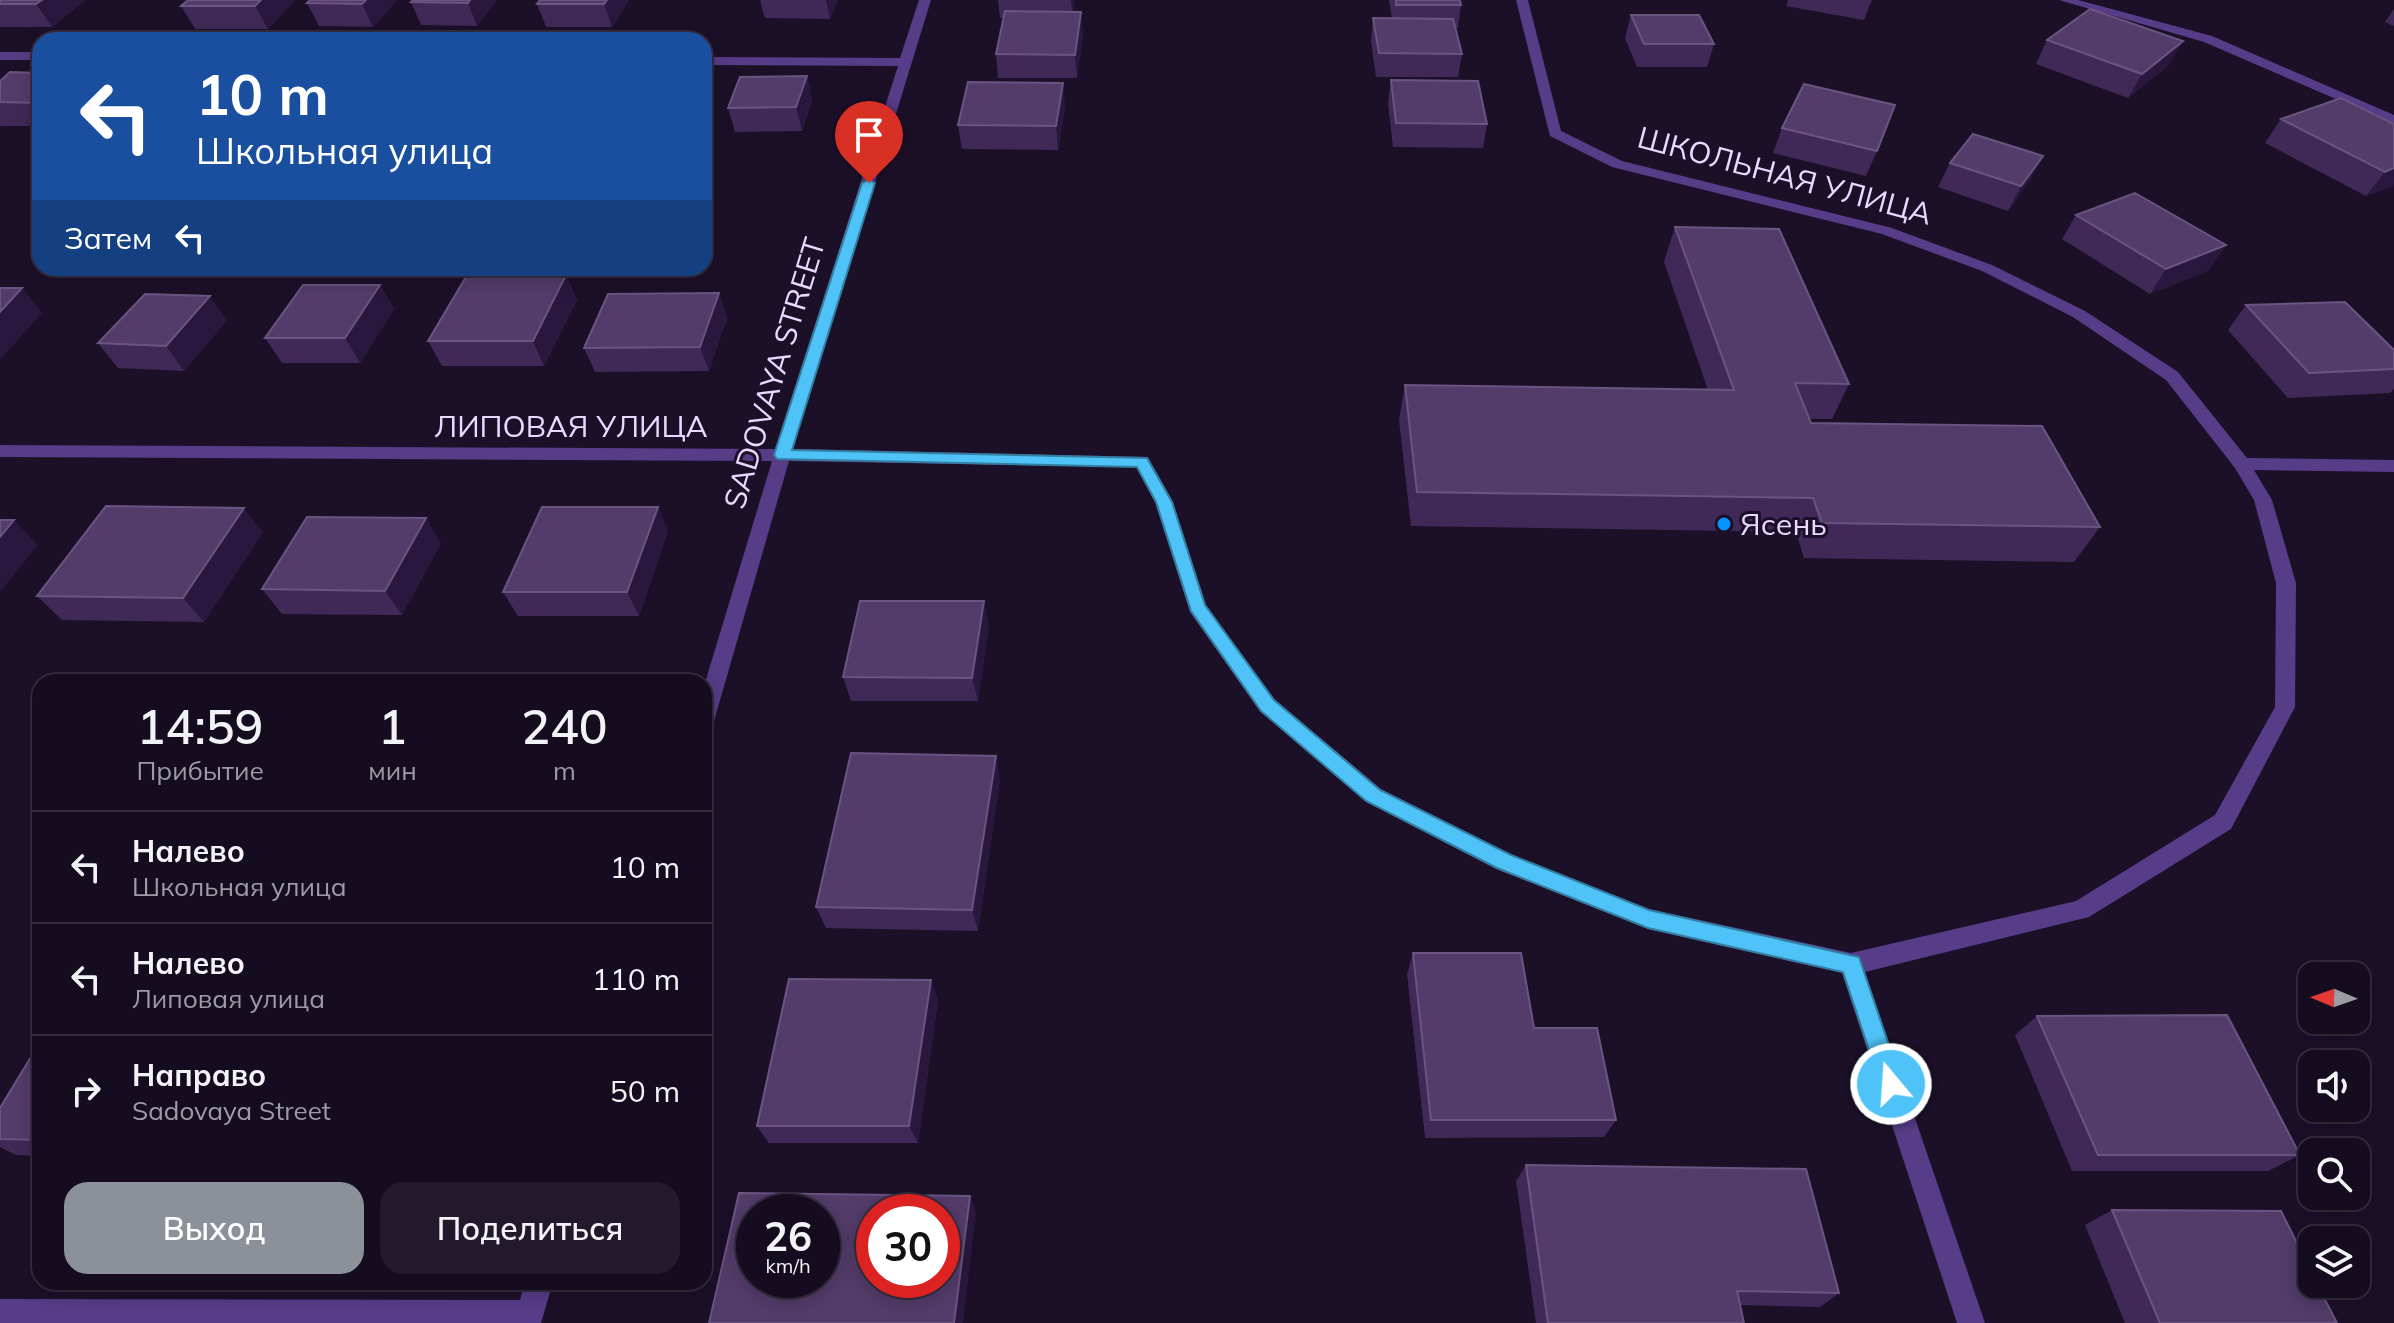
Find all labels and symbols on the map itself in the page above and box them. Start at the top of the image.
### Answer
pin [835,101,903,183]
street label: ШКОЛЬНАЯ УЛИЦА [1634,117,1936,233]
street label: SADOVAYA STREET [715,233,833,513]
street label: ЛИПОВАЯ УЛИЦА [434,407,708,445]
place label: Ясень [1740,505,1827,543]
marker: Ясень [1715,515,1733,533]
north arrow [2298,962,2370,1034]
position arrow [1849,1042,1933,1126]
speed limit sign: 30 [856,1194,960,1298]

